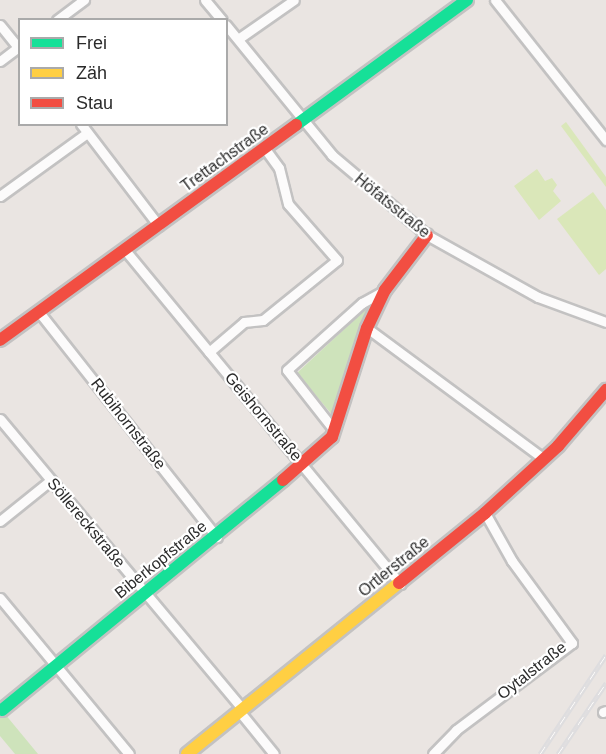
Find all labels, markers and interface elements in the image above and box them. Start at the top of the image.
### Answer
legend [18,18,228,126]
text: Frei [76,33,107,53]
text: Zäh [76,63,107,83]
text: Stau [76,93,113,113]
street label: Trettachstraße [178,120,272,196]
street label: Höfatsstraße [350,170,434,242]
street label: Geishornstraße [220,369,306,465]
street label: Rubihornstraße [86,375,170,473]
street label: Söllereckstraße [43,474,129,572]
street label: Biberkopfstraße [111,517,211,603]
street label: Ortlerstraße [355,533,433,601]
street label: Oytalstraße [494,638,570,704]

